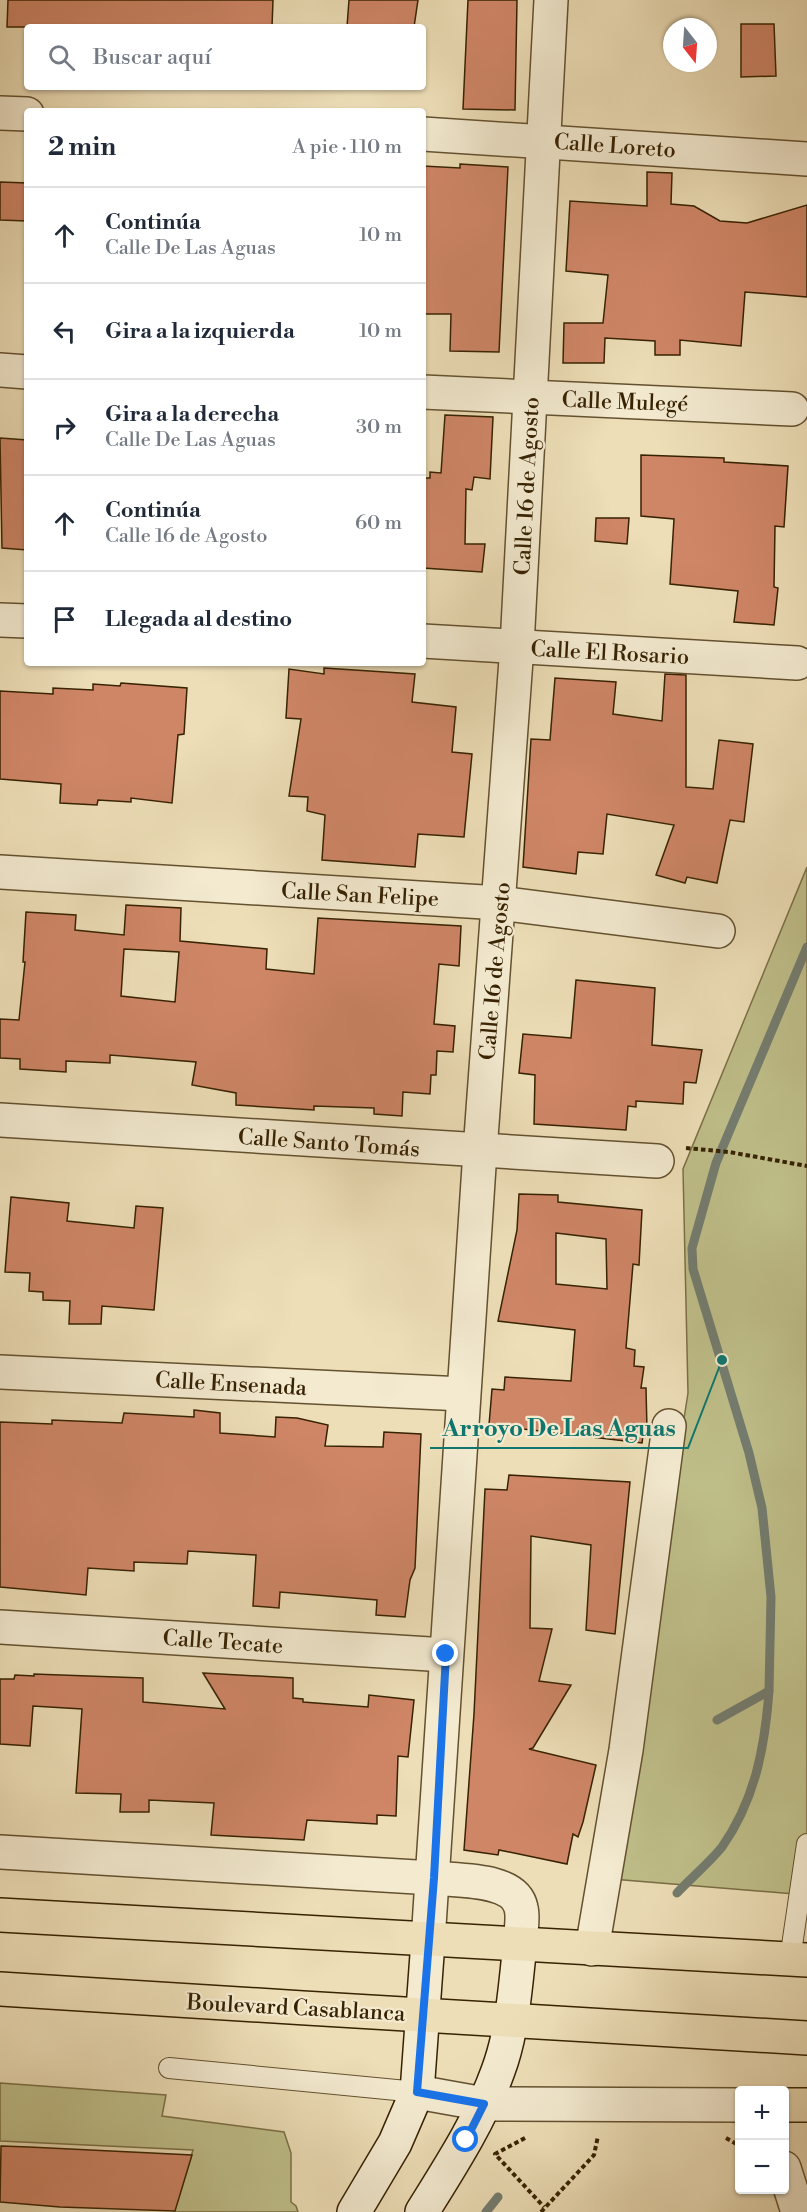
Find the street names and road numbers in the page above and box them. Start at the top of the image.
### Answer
street label: Calle Loreto [553,129,677,164]
street label: Calle Mulegé [561,387,689,418]
street label: Calle 16 de Agosto [509,396,546,576]
street label: Calle El Rosario [530,636,690,671]
street label: Calle San Felipe [280,878,440,913]
street label: Calle 16 de Agosto [474,881,517,1061]
street label: Calle Santo Tomás [237,1124,421,1163]
street label: Calle Ensenada [154,1367,308,1402]
street label: Calle Tecate [162,1625,284,1660]
street label: Boulevard Casablanca [185,1989,407,2028]

